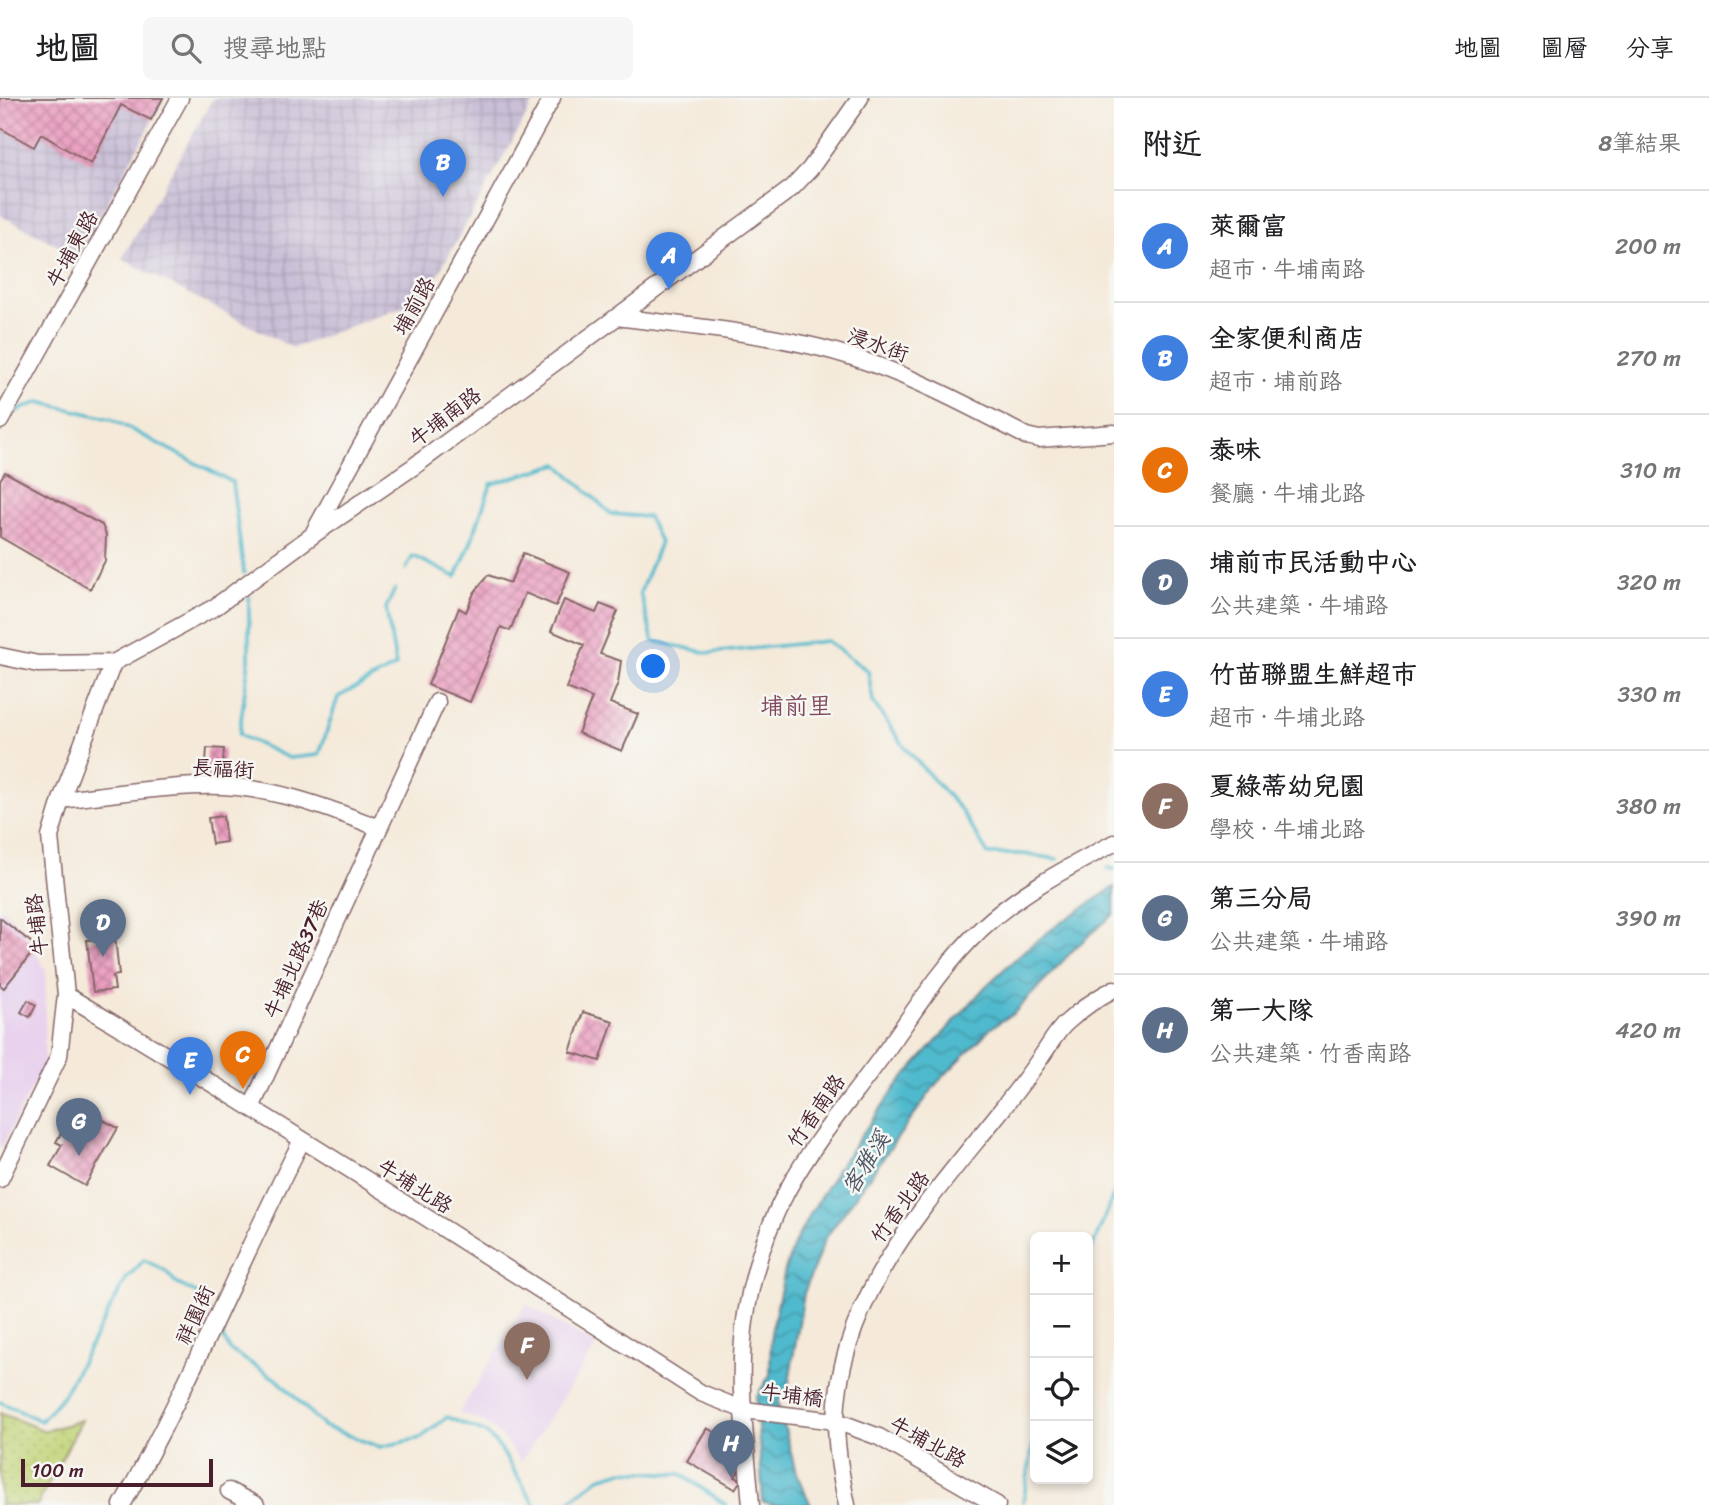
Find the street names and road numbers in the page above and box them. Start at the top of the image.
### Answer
street label: 牛埔東路 [35,203,109,295]
street label: 埔前路 [382,269,446,343]
street label: 浸水街 [842,317,914,373]
street label: 牛埔南路 [400,377,490,457]
street label: 長福街 [191,748,255,790]
street label: 牛埔路 [15,892,59,958]
street label: 牛埔北路37巷 [253,893,339,1025]
street label: 竹香南路 [776,1066,856,1156]
street label: 牛埔北路 [369,1148,461,1224]
street label: 竹香北路 [860,1162,940,1252]
street label: 祥園街 [164,1278,226,1352]
street label: 牛埔橋 [758,1372,826,1418]
street label: 牛埔北路 [882,1405,974,1479]

